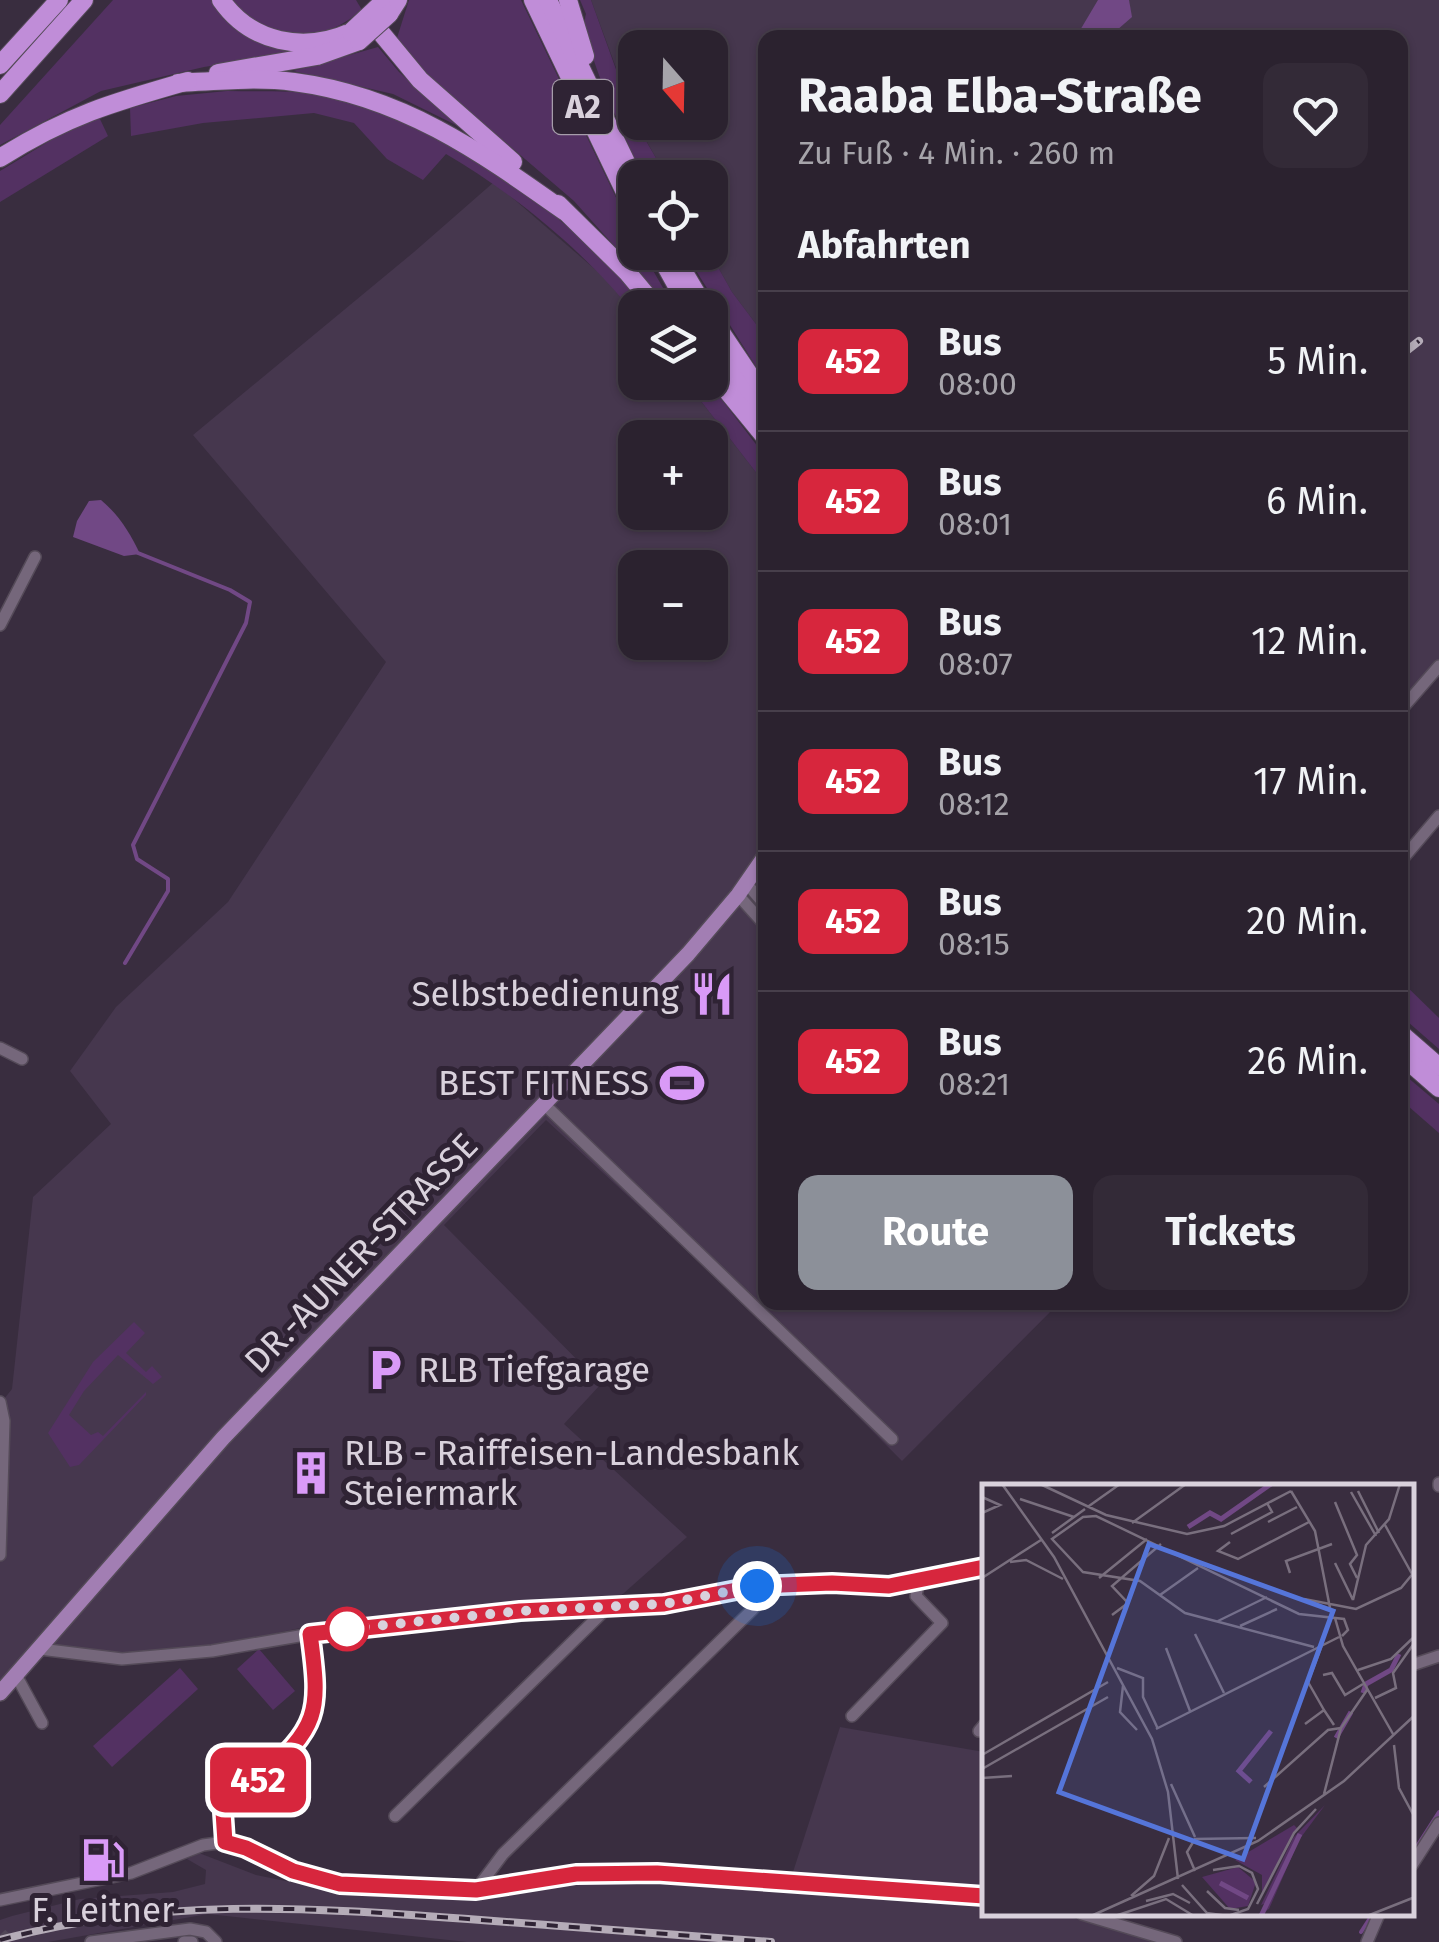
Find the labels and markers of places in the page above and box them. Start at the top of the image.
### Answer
restaurant icon: Selbstbedienung [688,970,736,1018]
place label: Selbstbedienung [411,973,680,1015]
sports icon: BEST FITNESS [658,1059,706,1107]
place label: BEST FITNESS [438,1062,649,1104]
parking icon: RLB Tiefgarage [361,1346,409,1394]
place label: RLB Tiefgarage [418,1349,650,1391]
place label: RLB - Raiffeisen-Landesbank Steiermark [344,1432,799,1514]
building icon: RLB - Raiffeisen-Landesbank Steiermark [287,1449,335,1497]
unlabelled marker [326,1608,368,1650]
fuel station icon: F. Leitner [79,1836,127,1884]
place label: F. Leitner [31,1889,175,1931]

